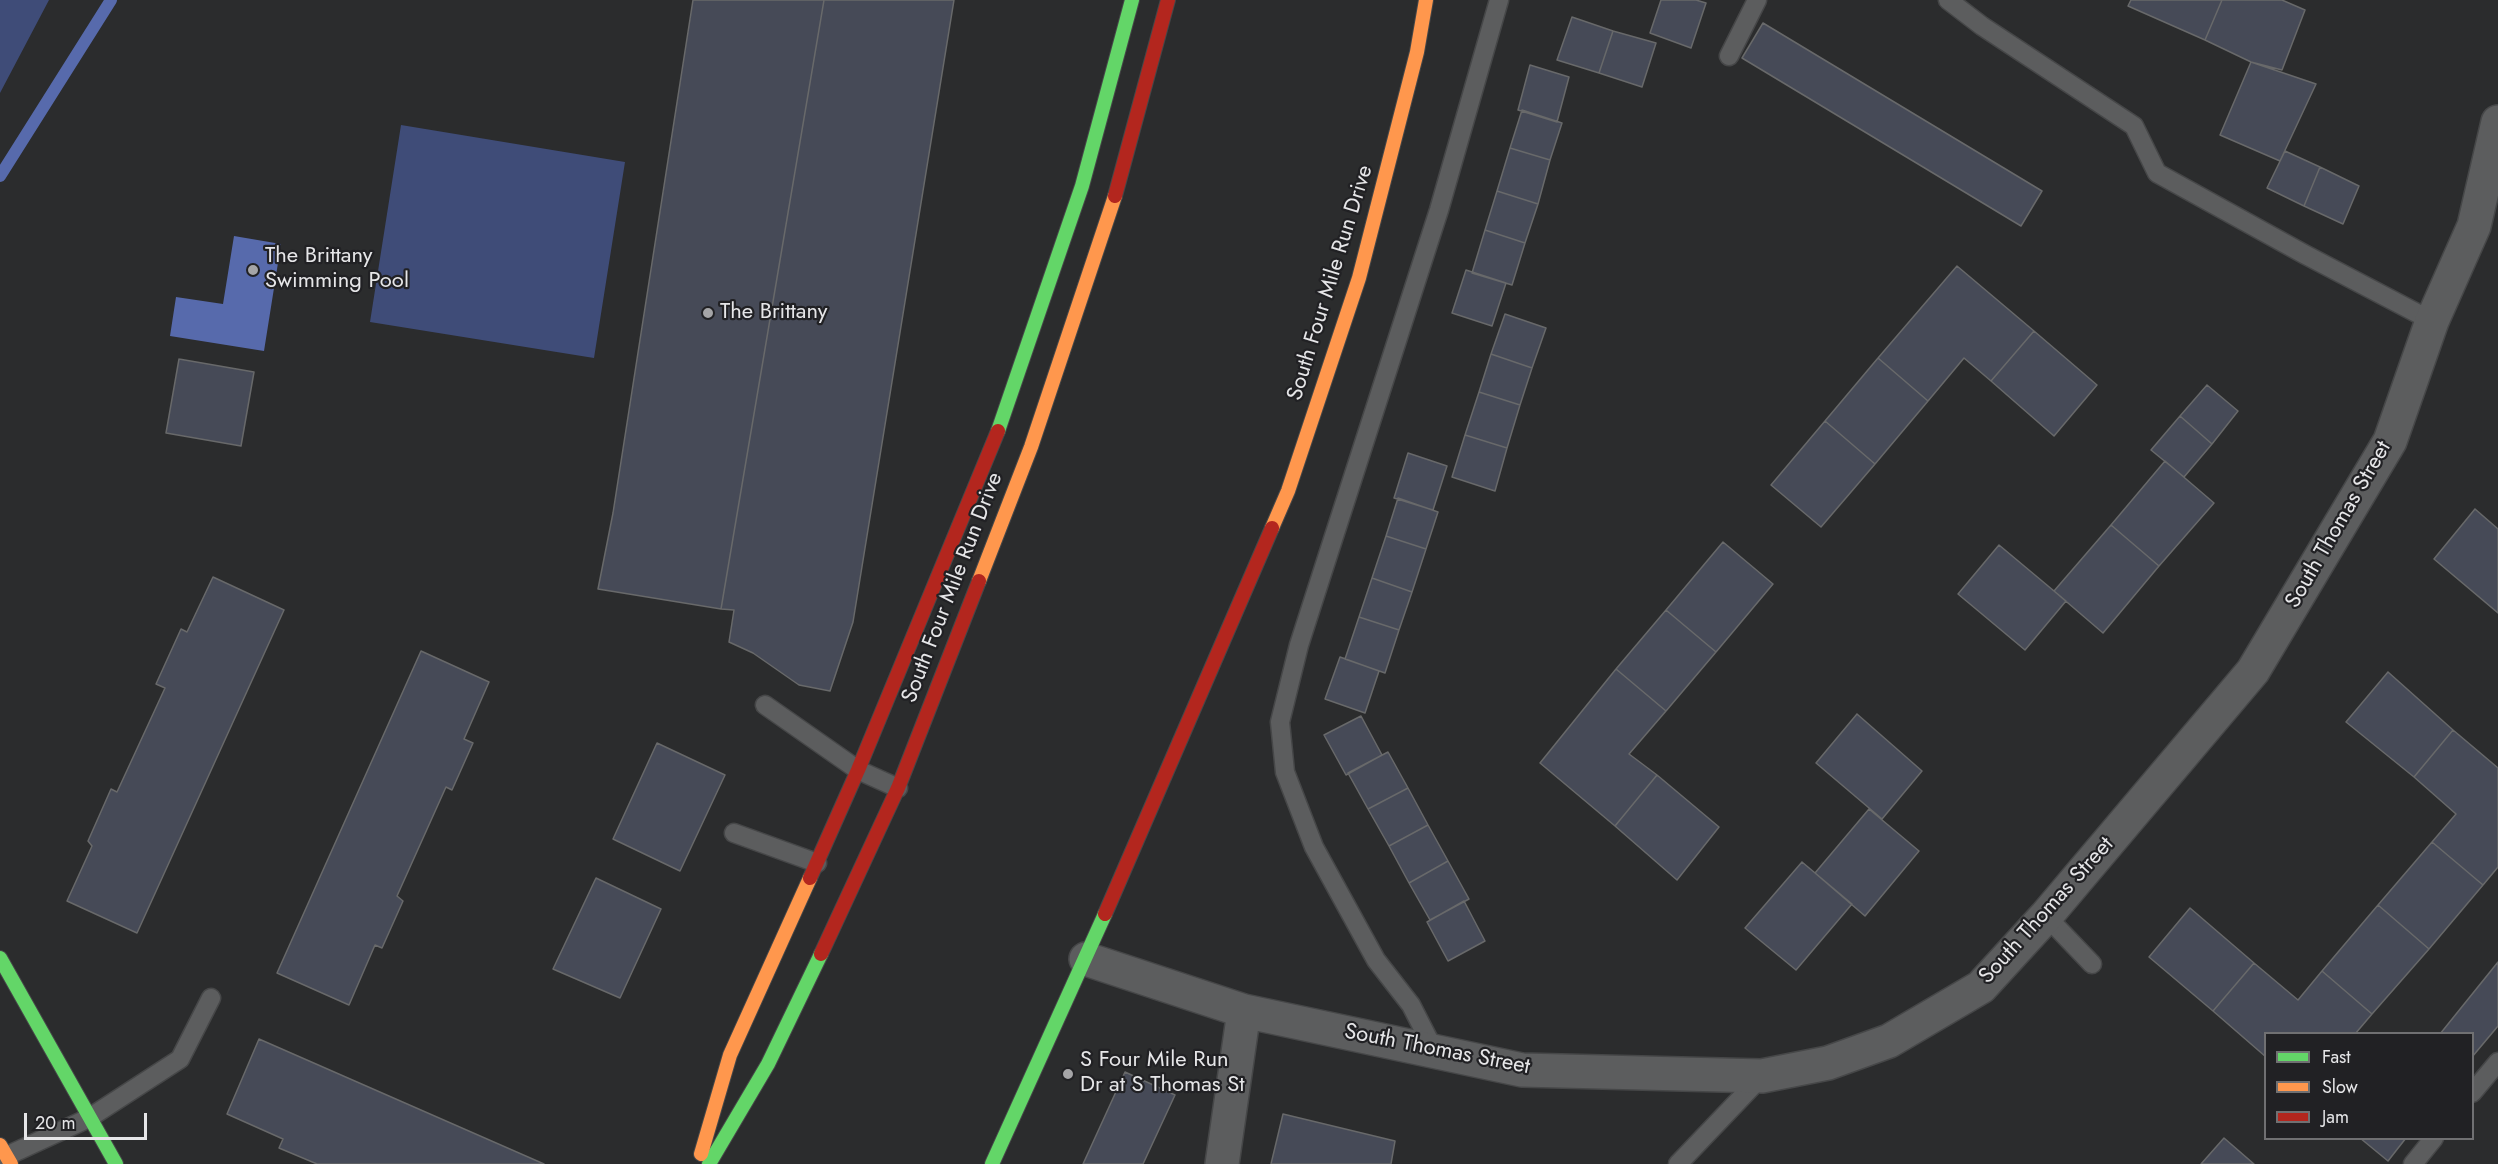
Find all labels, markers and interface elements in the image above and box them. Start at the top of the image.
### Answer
street label: South Four Mile Run Drive [1283,162,1379,404]
place label: The Brittany Swimming Pool [265,244,409,296]
marker: The Brittany Swimming Pool [246,263,260,277]
place label: The Brittany [720,300,828,326]
marker: The Brittany [701,306,715,320]
street label: South Thomas Street [2280,437,2398,613]
street label: South Four Mile Run Drive [897,469,1009,707]
street label: South Thomas Street [1974,832,2120,990]
street label: South Thomas Street [1342,1019,1532,1081]
legend [2264,1032,2474,1140]
text: Fast [2322,1044,2351,1070]
place label: S Four Mile Run Dr at S Thomas St [1080,1048,1245,1100]
marker: S Four Mile Run Dr at S Thomas St [1061,1067,1075,1081]
text: Slow [2322,1074,2358,1100]
scale bar [27,1101,150,1139]
text: Jam [2322,1104,2349,1130]
text: 20 m [35,1110,75,1136]

